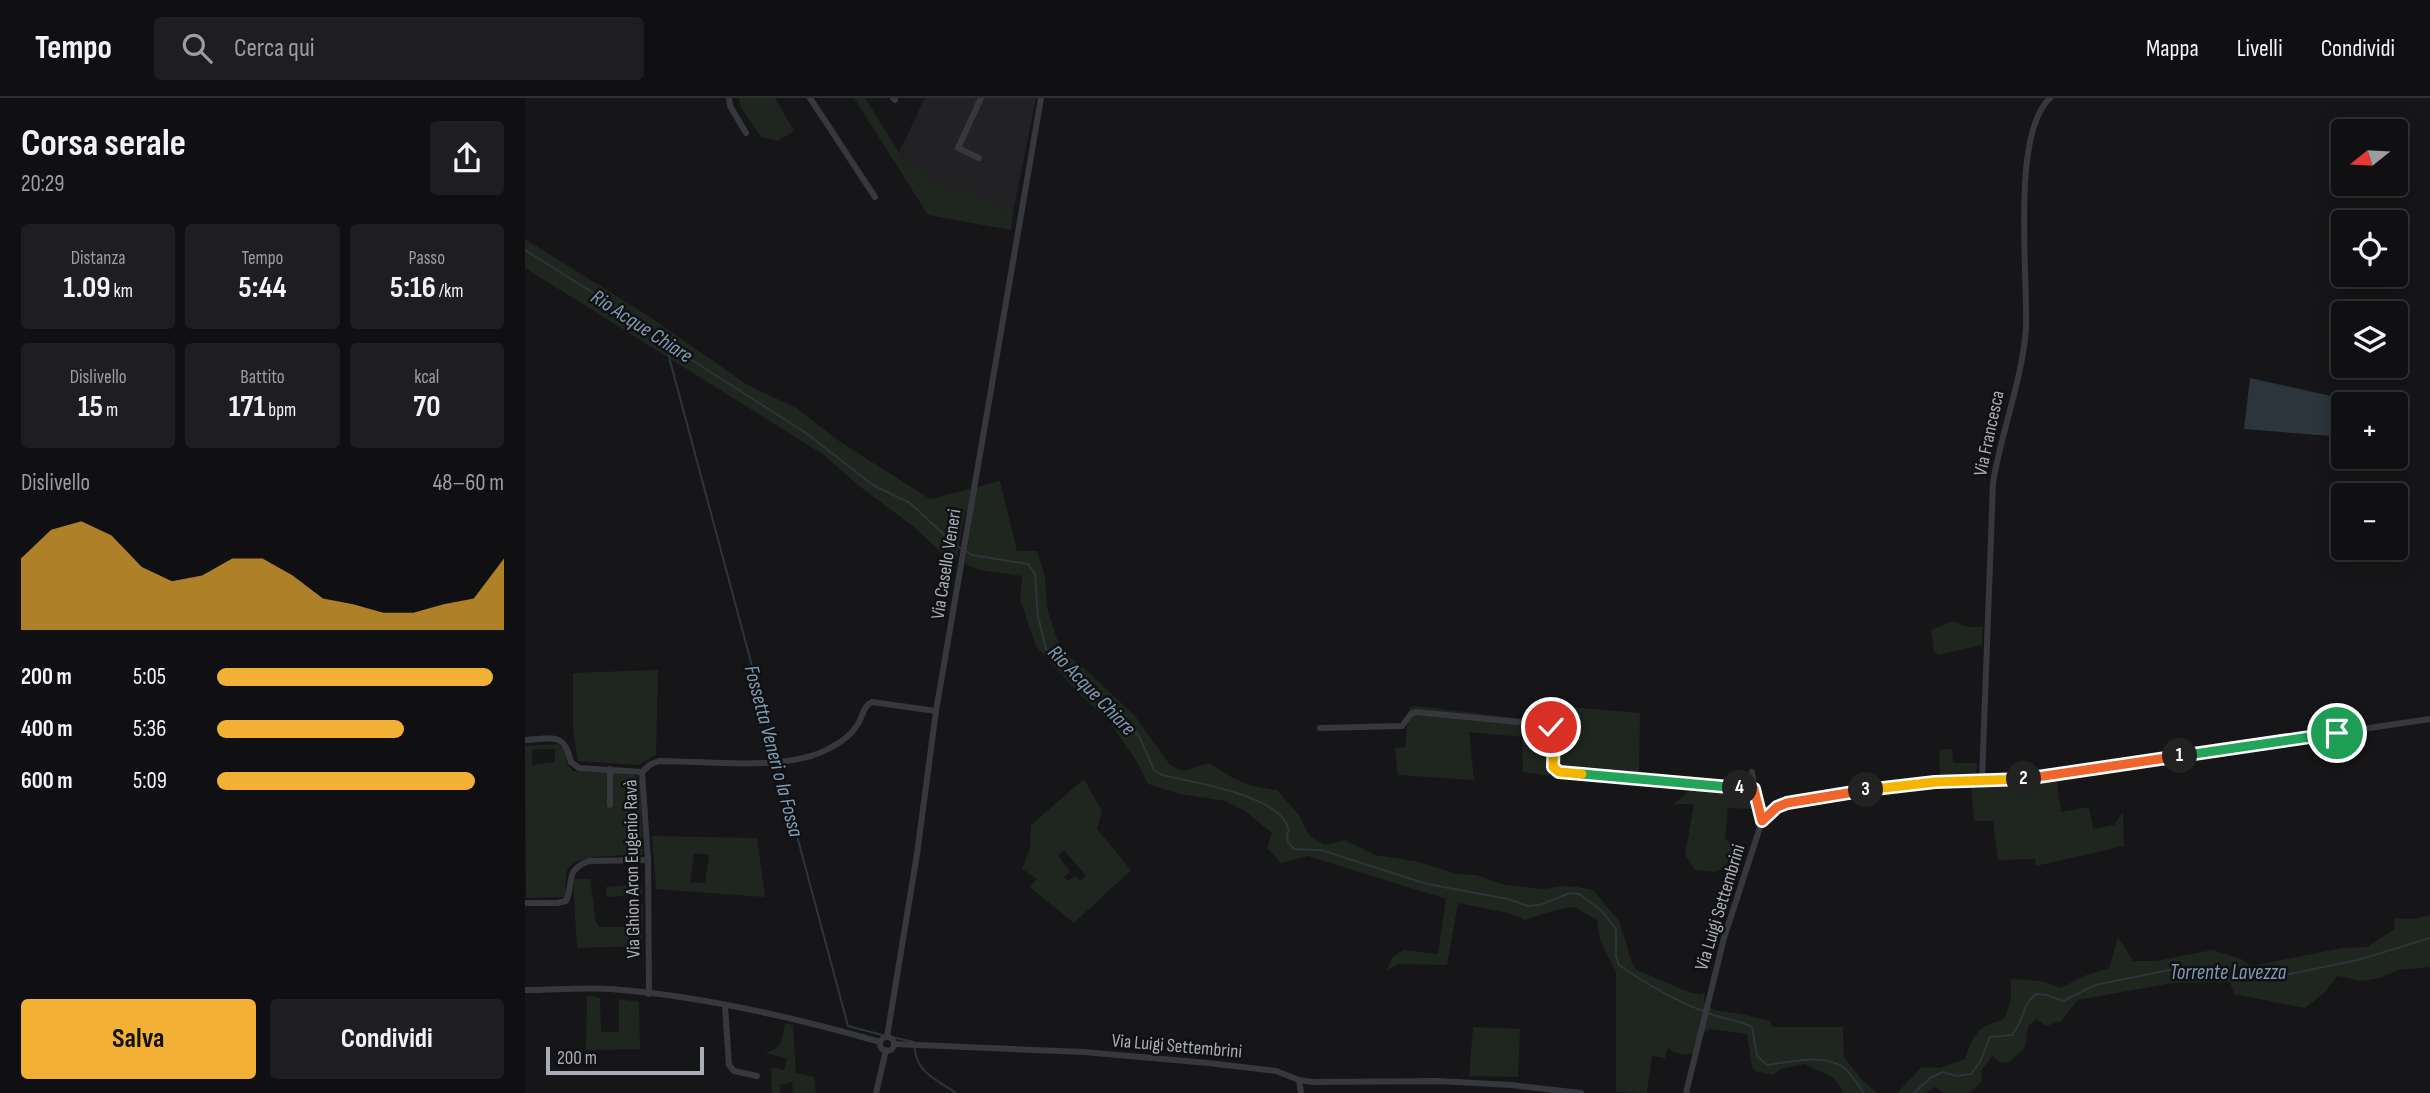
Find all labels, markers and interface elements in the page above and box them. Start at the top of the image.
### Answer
search box [154,17,644,80]
text: Tempo [35,28,112,68]
icon: search [178,29,216,67]
text: Cerca qui [234,33,315,64]
text: Mappa [2146,34,2199,63]
text: Livelli [2237,34,2283,63]
text: Condividi [2321,34,2395,63]
north arrow [2331,119,2408,196]
map controls [2331,119,2408,560]
text: Corsa serale [21,121,186,166]
button: share [430,121,504,195]
text: 20:29 [21,170,64,198]
button: locate [2331,210,2408,287]
text: Distanza [71,247,126,270]
text: Tempo [241,247,284,270]
text: Passo [409,247,445,270]
text: 1.09 [63,270,110,306]
text: 5:44 [239,270,286,306]
text: 5:16 [390,270,436,306]
text: km [110,280,133,303]
text: /km [436,280,464,303]
water label: Rio Acque Chiare [586,284,697,368]
button: layers [2331,301,2408,378]
text: Dislivello [70,366,127,389]
text: Battito [240,366,285,389]
text: kcal [414,366,439,389]
street label: Via Francesca [1969,388,2010,478]
text: 15 [78,389,103,425]
text: 171 [229,389,265,425]
text: 70 [413,389,440,425]
button: + [2331,392,2408,469]
text: m [103,399,118,422]
text: bpm [265,399,296,422]
text: Dislivello [21,469,90,497]
text: 48–60 m [433,469,504,497]
button: − [2331,483,2408,560]
street label: Via Casello Veneri [926,507,967,621]
water label: Rio Acque Chiare [1042,640,1141,741]
text: 200 m [21,663,72,691]
text: 5:05 [133,663,166,691]
water label: Fossetta Veneri o la Fossa [739,663,809,840]
pin [1521,697,1581,757]
pin [2307,703,2367,763]
icon: check [1532,708,1570,746]
icon: arrive [2318,714,2356,752]
text: 400 m [21,715,72,743]
text: 5:36 [133,715,166,743]
pin: 1 [2163,738,2197,774]
text: 1 [2176,744,2183,767]
pin: 2 [2007,762,2041,796]
text: 600 m [21,767,73,795]
text: 5:09 [133,767,167,795]
text: 2 [2019,767,2028,790]
pin: 4 [1723,770,1757,806]
pin: 3 [1849,772,1883,808]
text: 4 [1735,776,1744,799]
text: 3 [1861,778,1870,801]
street label: Via Ghion Aron Eugenio Ravà [619,779,646,959]
street label: Via Luigi Settembrini [1690,842,1751,973]
water label: Torrente Lavezza [2170,960,2287,985]
button: Salva [21,999,256,1079]
button: Condividi [270,999,504,1079]
street label: Via Luigi Settembrini [1111,1029,1243,1064]
scale bar [546,1044,703,1076]
text: 200 m [557,1047,597,1070]

